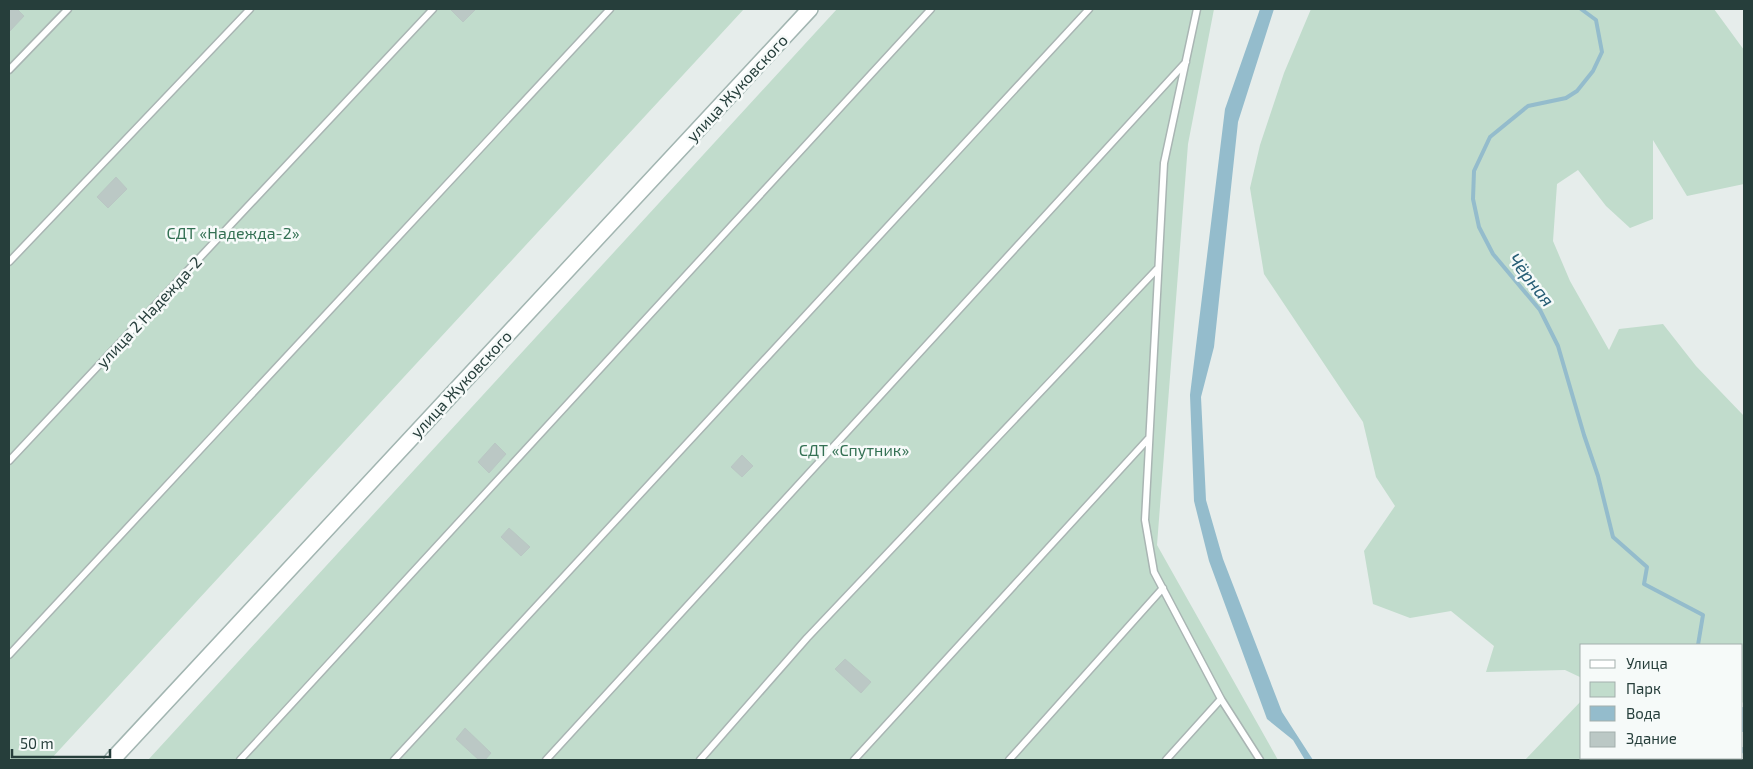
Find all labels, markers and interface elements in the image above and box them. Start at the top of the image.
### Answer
street label: улица Жуковского [682,30,792,146]
park label: СДТ «Надежда-2» [167,223,300,242]
water label: Чёрная [1504,248,1559,310]
street label: улица 2 Надежда-2 [92,252,206,372]
street label: улица Жуковского [406,326,516,442]
park label: СДТ «Спутник» [799,440,909,460]
legend [1580,644,1743,759]
text: Улица [1626,654,1668,672]
text: Парк [1626,679,1661,697]
text: Вода [1626,704,1661,722]
scale bar [12,726,110,758]
text: Здание [1626,729,1677,747]
text: 50 m [20,734,54,752]

